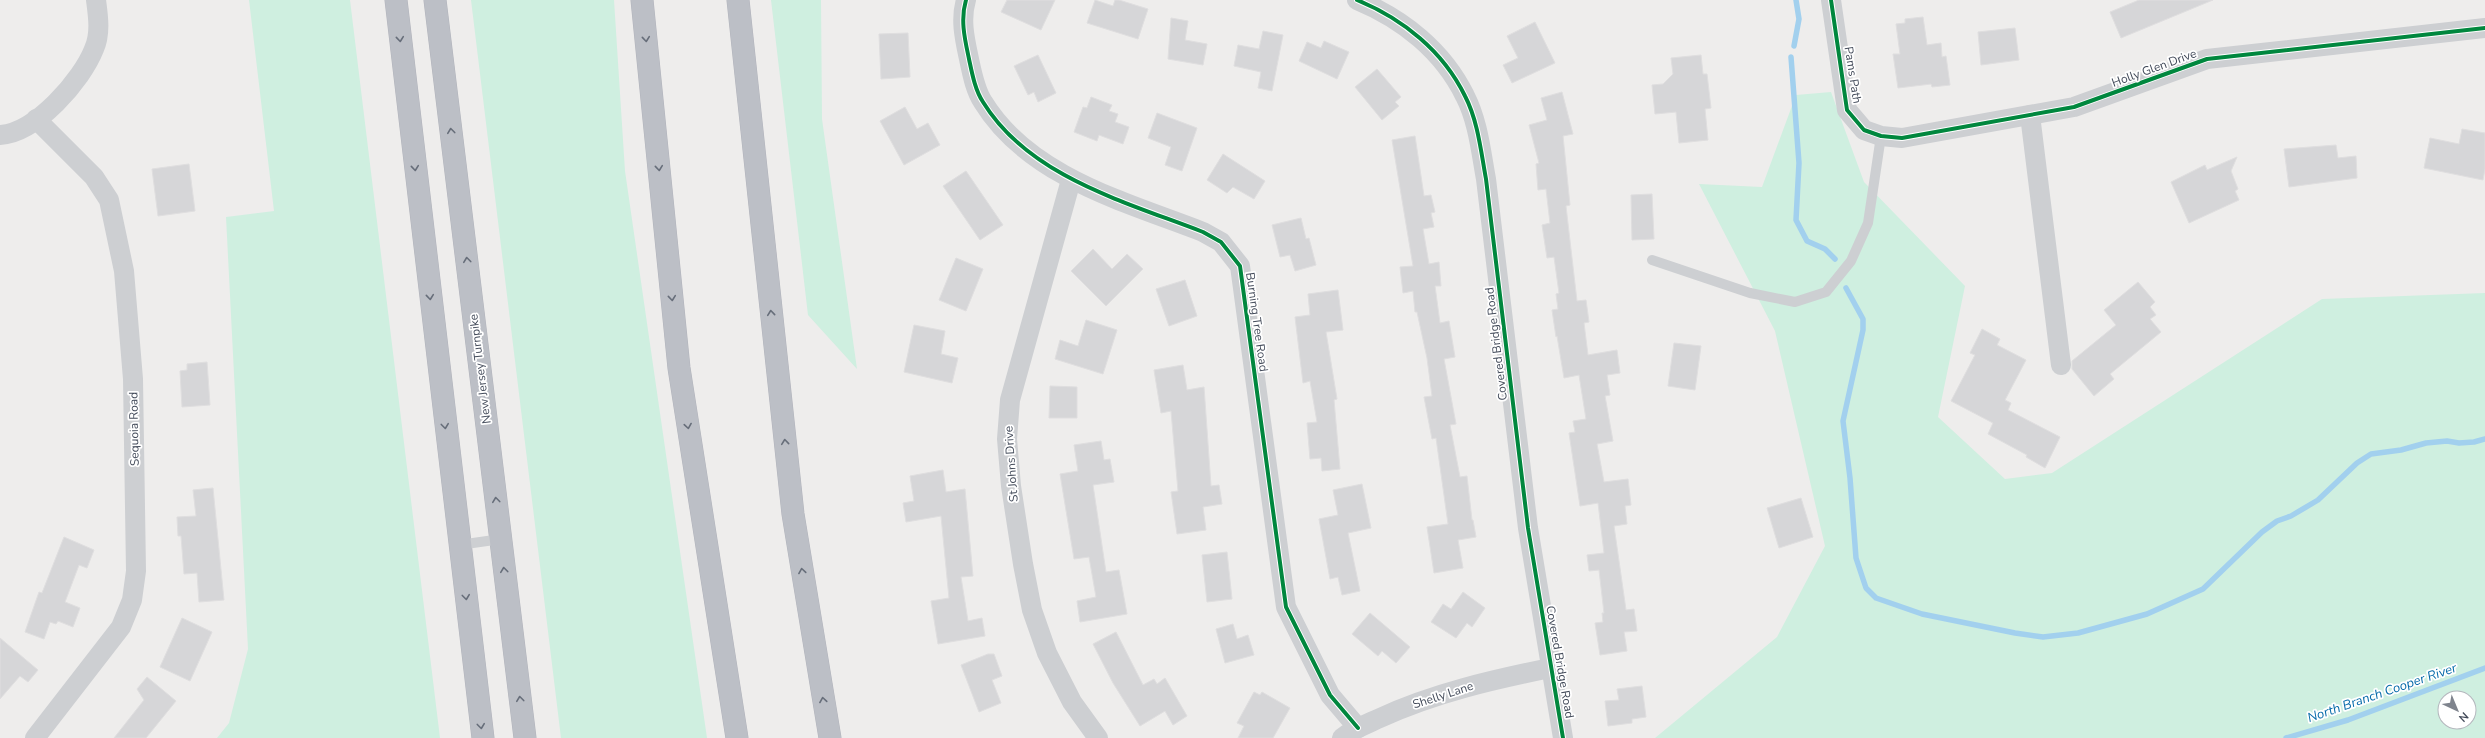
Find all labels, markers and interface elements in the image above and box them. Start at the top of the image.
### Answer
one-way arrow [395,36,404,42]
one-way arrow [641,36,650,42]
street label: Pams Path [1841,45,1865,105]
street label: Holly Glen Drive [2109,45,2199,91]
one-way arrow [447,128,456,134]
one-way arrow [410,165,419,171]
one-way arrow [654,165,663,171]
one-way arrow [463,257,472,263]
street label: Burning Tree Road [1242,271,1272,373]
street label: Covered Bridge Road [1481,286,1511,402]
one-way arrow [425,294,434,300]
one-way arrow [667,294,676,301]
one-way arrow [767,310,776,316]
street label: New Jersey Turnpike [465,313,495,425]
street label: Sequoia Road [125,392,143,466]
one-way arrow [440,423,449,429]
one-way arrow [683,423,692,430]
street label: St Johns Drive [1000,425,1022,503]
one-way arrow [781,439,790,446]
one-way arrow [492,497,501,503]
one-way arrow [500,567,509,573]
one-way arrow [798,568,807,574]
one-way arrow [461,594,470,600]
street label: Covered Bridge Road [1542,604,1578,720]
water label: North Branch Cooper River [2305,659,2459,727]
street label: Shelly Lane [1411,678,1475,712]
north arrow [2437,690,2477,730]
one-way arrow [516,696,525,702]
one-way arrow [820,696,828,703]
text: N [2455,709,2472,725]
one-way arrow [476,723,485,729]

